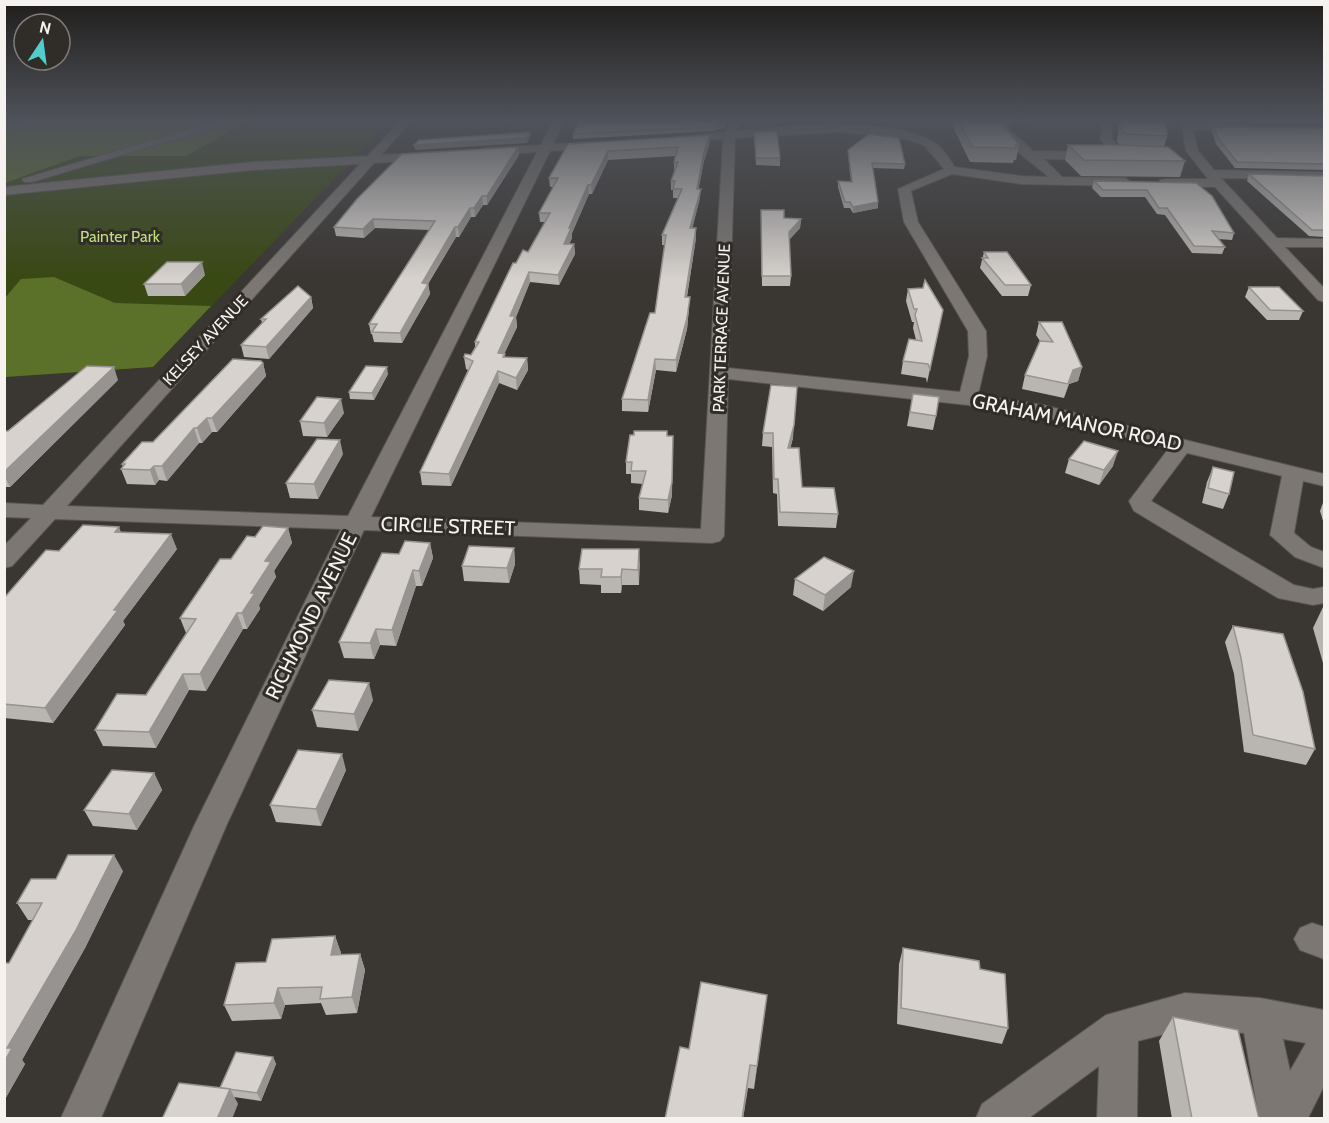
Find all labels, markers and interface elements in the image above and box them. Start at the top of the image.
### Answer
north arrow [12,12,72,72]
text: N [38,17,53,38]
park label: Painter Park [80,227,161,246]
street label: PARK TERRACE AVENUE [709,243,734,413]
street label: KELSEY AVENUE [159,291,252,389]
street label: GRAHAM MANOR ROAD [970,388,1184,456]
street label: CIRCLE STREET [380,512,516,540]
street label: RICHMOND AVENUE [260,529,362,703]

